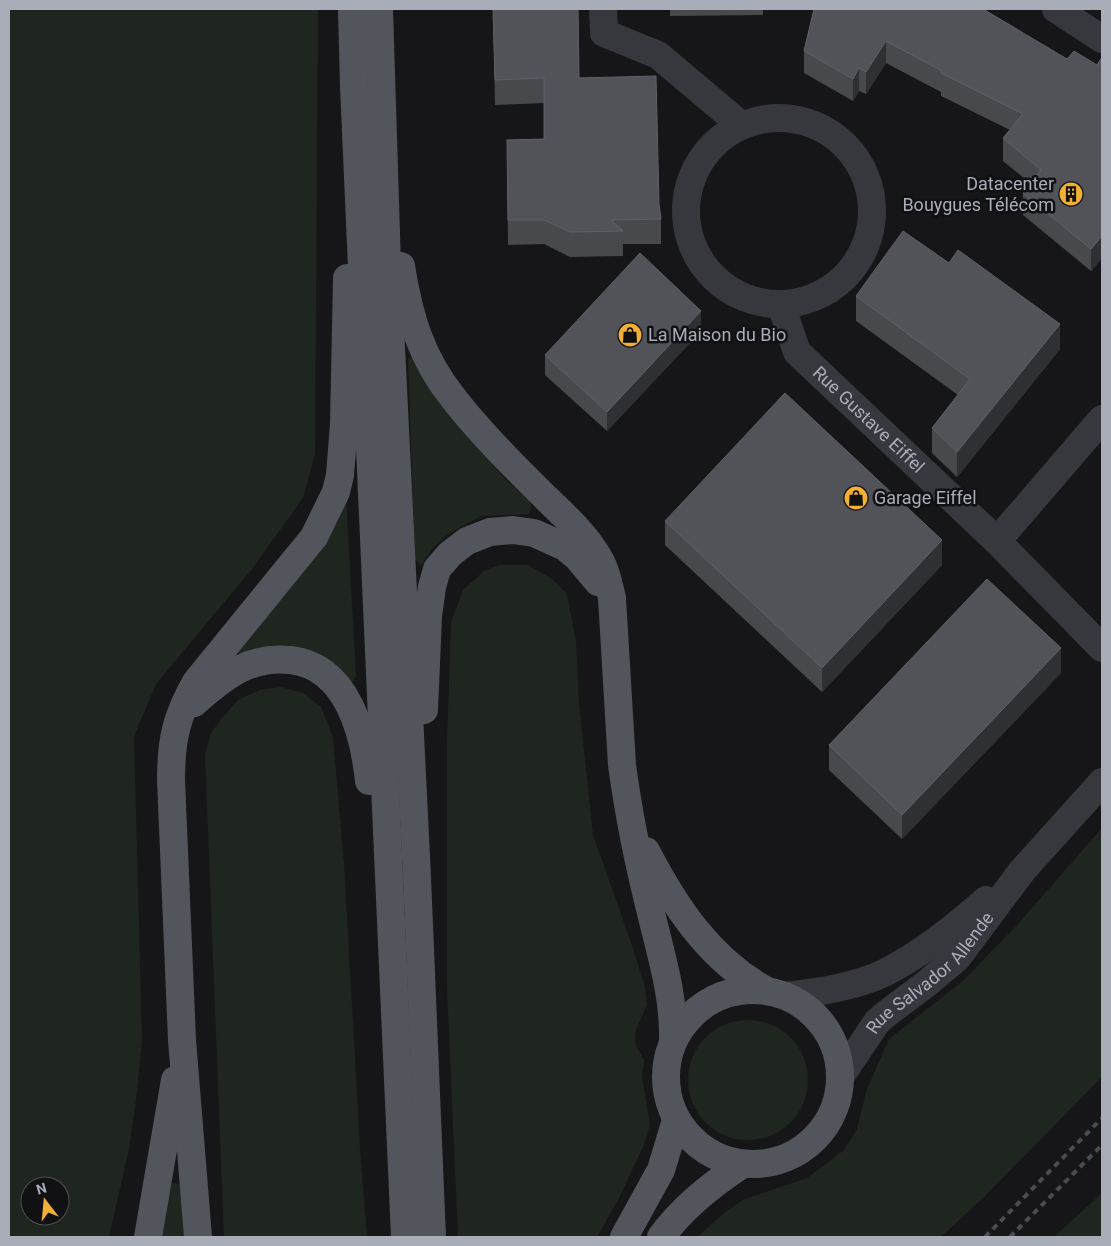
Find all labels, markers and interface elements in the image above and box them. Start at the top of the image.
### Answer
place label: Datacenter Bouygues Télécom [902,173,1054,215]
building icon: Datacenter Bouygues Télécom [1058,181,1084,207]
shop icon: La Maison du Bio [617,322,643,348]
place label: La Maison du Bio [648,324,786,345]
street label: Rue Gustave Eiffel [809,362,929,477]
shop icon: Garage Eiffel [843,485,869,511]
place label: Garage Eiffel [874,487,977,508]
street label: Rue Salvador Allende [861,908,998,1037]
north arrow [20,1176,70,1226]
text: N [34,1179,48,1198]

